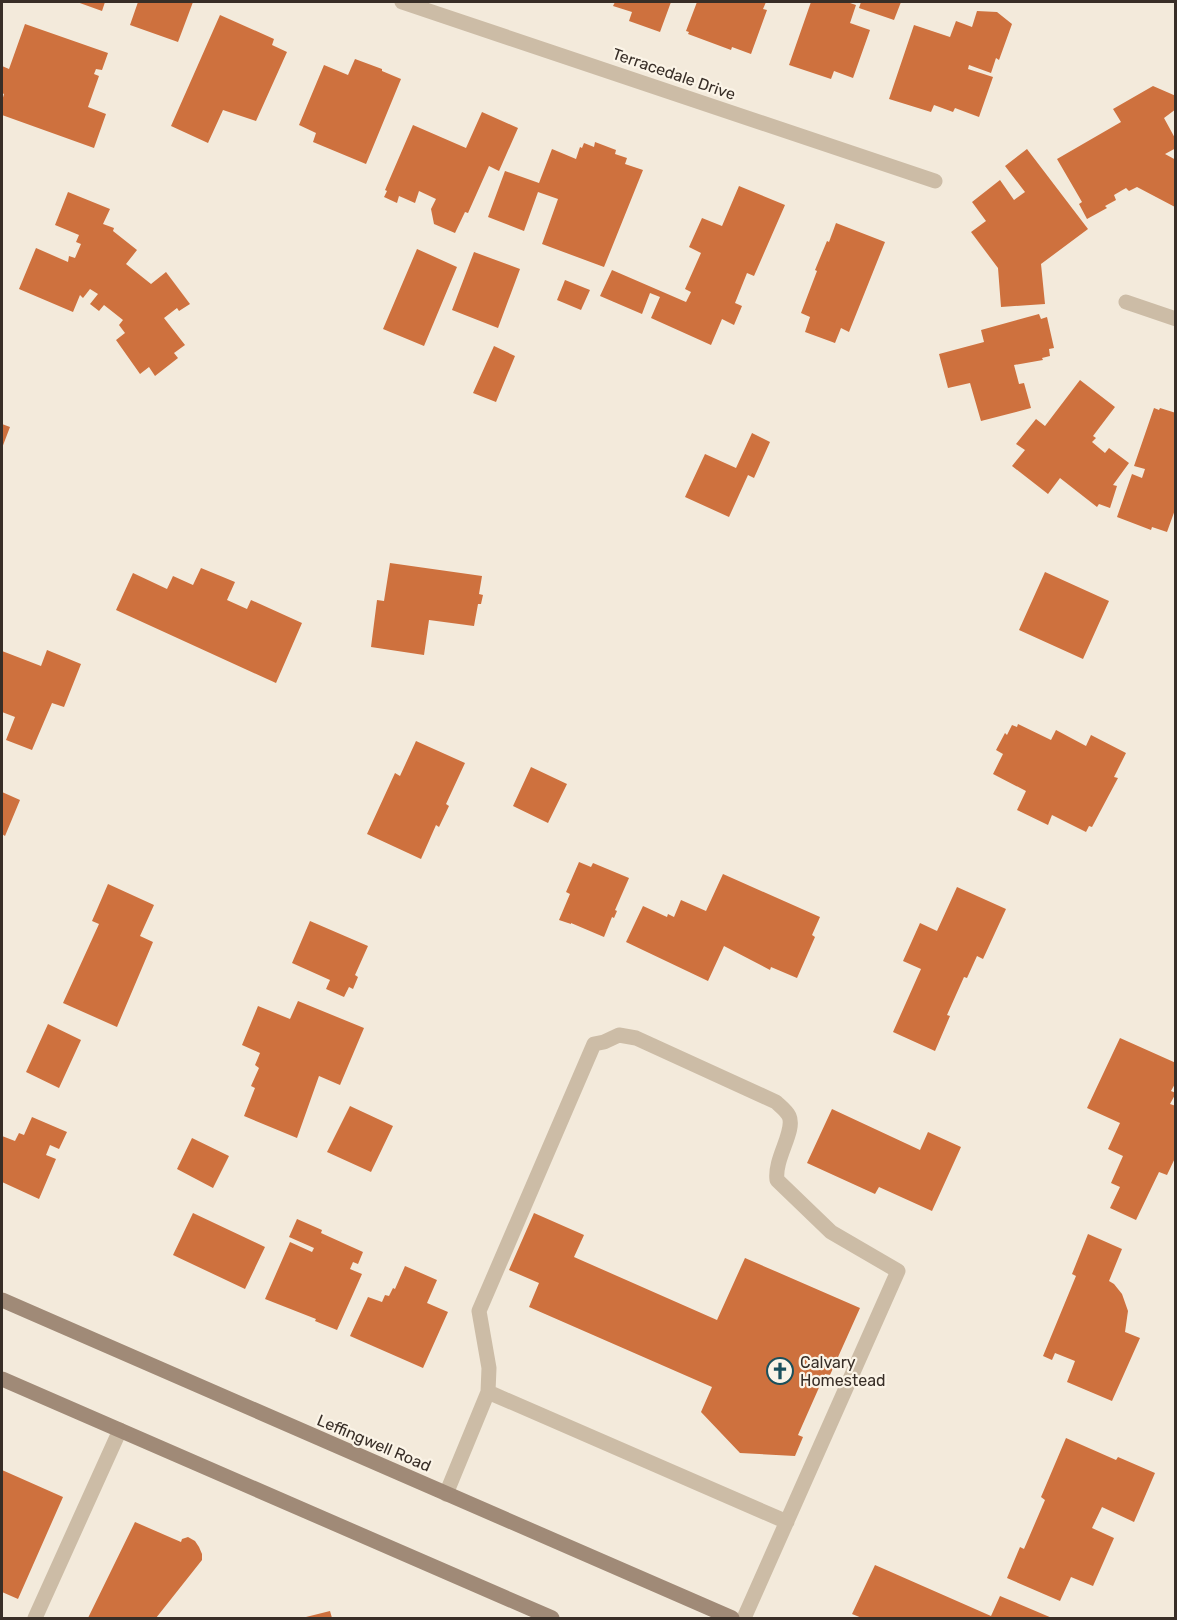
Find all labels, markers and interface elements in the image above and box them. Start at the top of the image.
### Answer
street label: Terracedale Drive [610,44,738,104]
place label: Calvary Homestead [800,1353,886,1390]
church icon: Calvary Homestead [765,1356,795,1386]
street label: Leffingwell Road [314,1410,434,1476]

